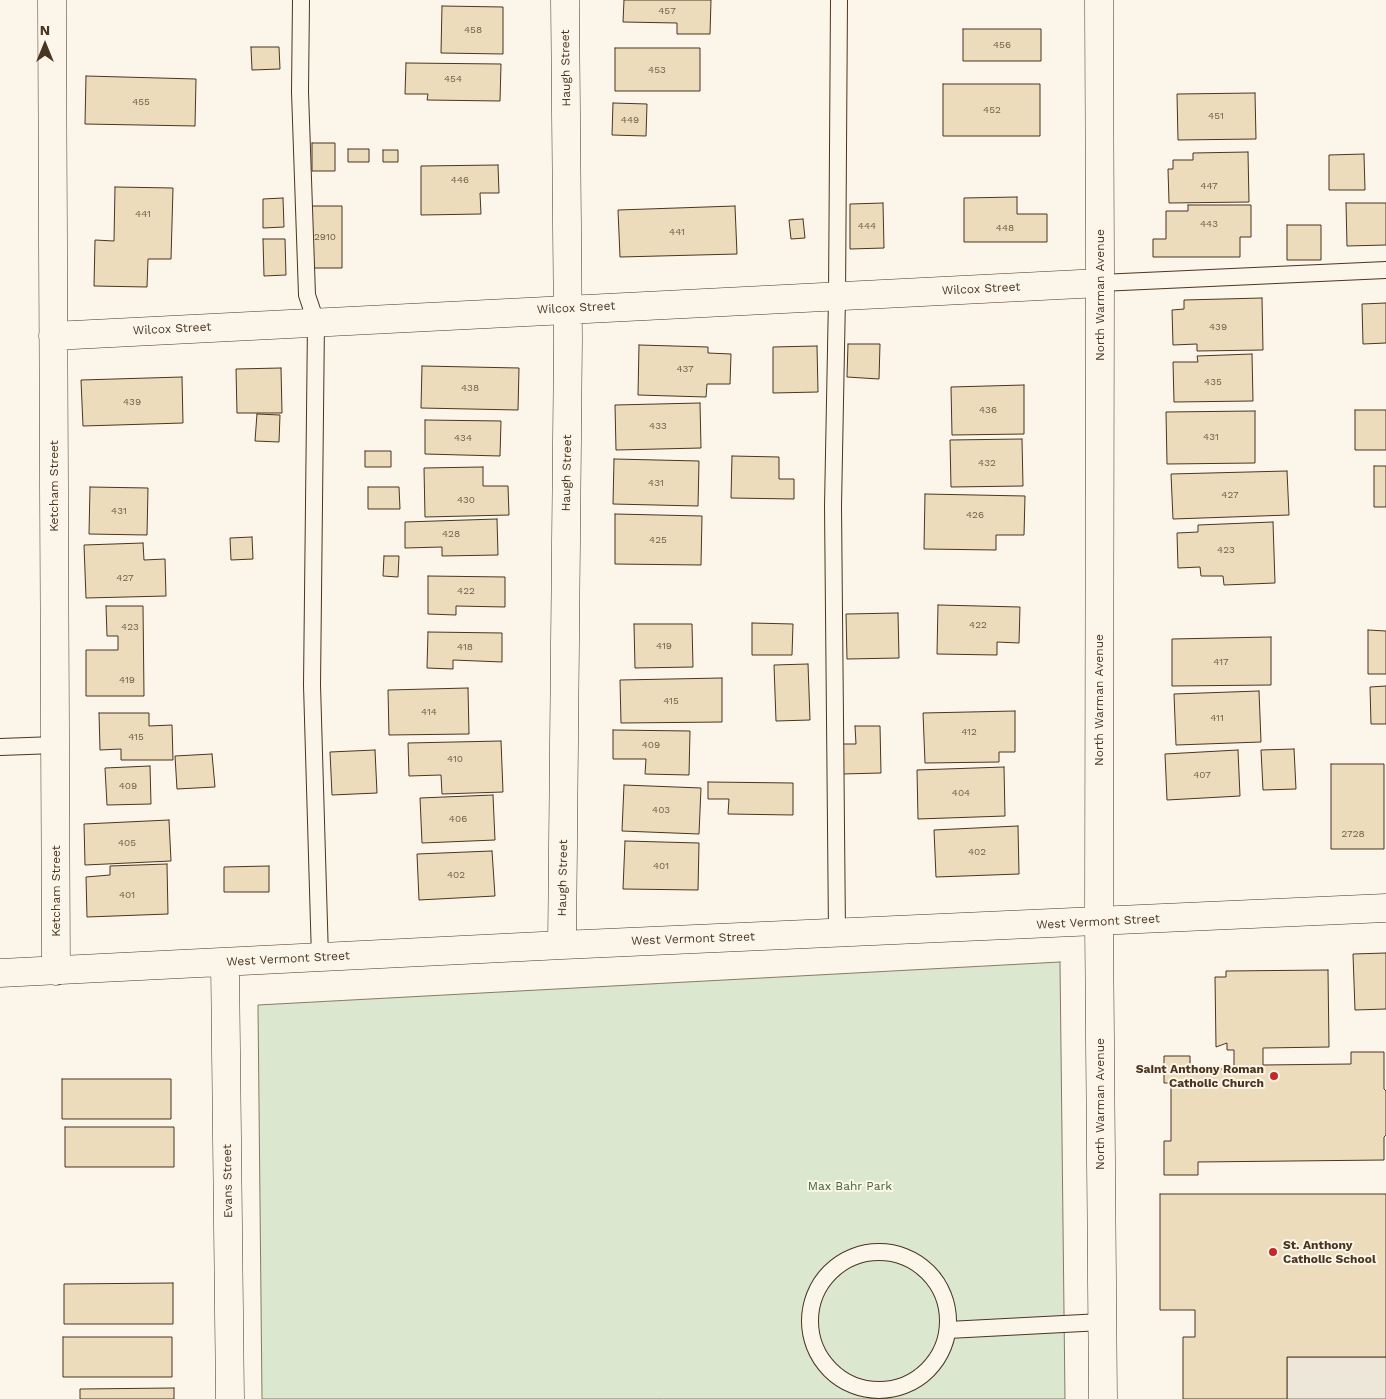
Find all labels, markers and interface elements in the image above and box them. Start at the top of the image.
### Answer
house number: 457 [658,5,676,17]
north arrow [20,20,70,70]
text: N [40,22,50,38]
house number: 458 [464,24,482,36]
street label: Haugh Street [558,29,574,107]
house number: 456 [993,39,1011,51]
house number: 453 [648,64,666,76]
house number: 454 [444,73,462,85]
house number: 455 [132,96,150,108]
house number: 452 [983,104,1001,116]
house number: 451 [1208,110,1224,122]
house number: 449 [621,114,639,126]
house number: 446 [451,174,469,186]
house number: 447 [1200,180,1218,192]
house number: 441 [135,208,151,220]
house number: 443 [1200,218,1218,230]
house number: 444 [858,220,876,232]
house number: 448 [996,222,1014,234]
house number: 441 [669,226,685,238]
street label: North Warman Avenue [1093,229,1107,361]
house number: 2910 [314,231,336,243]
street label: Wilcox Street [941,280,1021,298]
street label: Wilcox Street [536,299,616,317]
street label: Wilcox Street [132,320,212,338]
house number: 439 [1209,321,1227,333]
house number: 437 [676,363,694,375]
house number: 435 [1204,376,1222,388]
house number: 438 [461,382,479,394]
house number: 439 [123,396,141,408]
house number: 436 [979,404,997,416]
house number: 433 [649,420,667,432]
house number: 431 [1203,431,1219,443]
house number: 434 [454,432,472,444]
street label: Haugh Street [559,434,575,512]
street label: Ketcham Street [47,440,61,532]
house number: 432 [978,457,996,469]
house number: 431 [648,477,664,489]
house number: 427 [1221,489,1239,501]
house number: 430 [457,494,475,506]
house number: 431 [111,505,127,517]
house number: 426 [966,509,984,521]
house number: 428 [442,528,460,540]
house number: 425 [649,534,667,546]
house number: 423 [1217,544,1235,556]
house number: 427 [116,572,134,584]
house number: 422 [457,585,475,597]
house number: 422 [969,619,987,631]
house number: 423 [121,621,139,633]
street label: North Warman Avenue [1092,634,1106,766]
house number: 419 [656,640,672,652]
house number: 418 [457,641,473,653]
house number: 417 [1213,656,1229,668]
house number: 419 [119,674,135,686]
house number: 415 [663,695,679,707]
house number: 414 [421,706,437,718]
house number: 411 [1210,712,1224,724]
house number: 412 [961,726,977,738]
house number: 415 [128,731,144,743]
house number: 409 [642,739,660,751]
house number: 410 [447,753,463,765]
house number: 407 [1193,769,1211,781]
house number: 409 [119,780,137,792]
house number: 404 [952,787,970,799]
house number: 403 [652,804,670,816]
house number: 406 [449,813,467,825]
house number: 2728 [1341,828,1365,840]
house number: 405 [118,837,136,849]
street label: Haugh Street [555,839,571,917]
street label: Ketcham Street [49,845,63,937]
house number: 402 [968,846,986,858]
house number: 401 [653,860,669,872]
house number: 402 [447,869,465,881]
house number: 401 [119,889,135,901]
street label: West Vermont Street [1036,912,1160,932]
street label: West Vermont Street [631,930,755,948]
street label: West Vermont Street [226,949,350,969]
street label: North Warman Avenue [1093,1038,1107,1170]
place label: Saint Anthony Roman Catholic Church [1136,1062,1264,1090]
marker: Saint Anthony Roman Catholic Church [1268,1070,1280,1082]
street label: Evans Street [220,1144,236,1218]
park label: Max Bahr Park [808,1179,892,1193]
place label: St. Anthony Catholic School [1283,1238,1376,1266]
marker: St. Anthony Catholic School [1267,1246,1279,1258]

